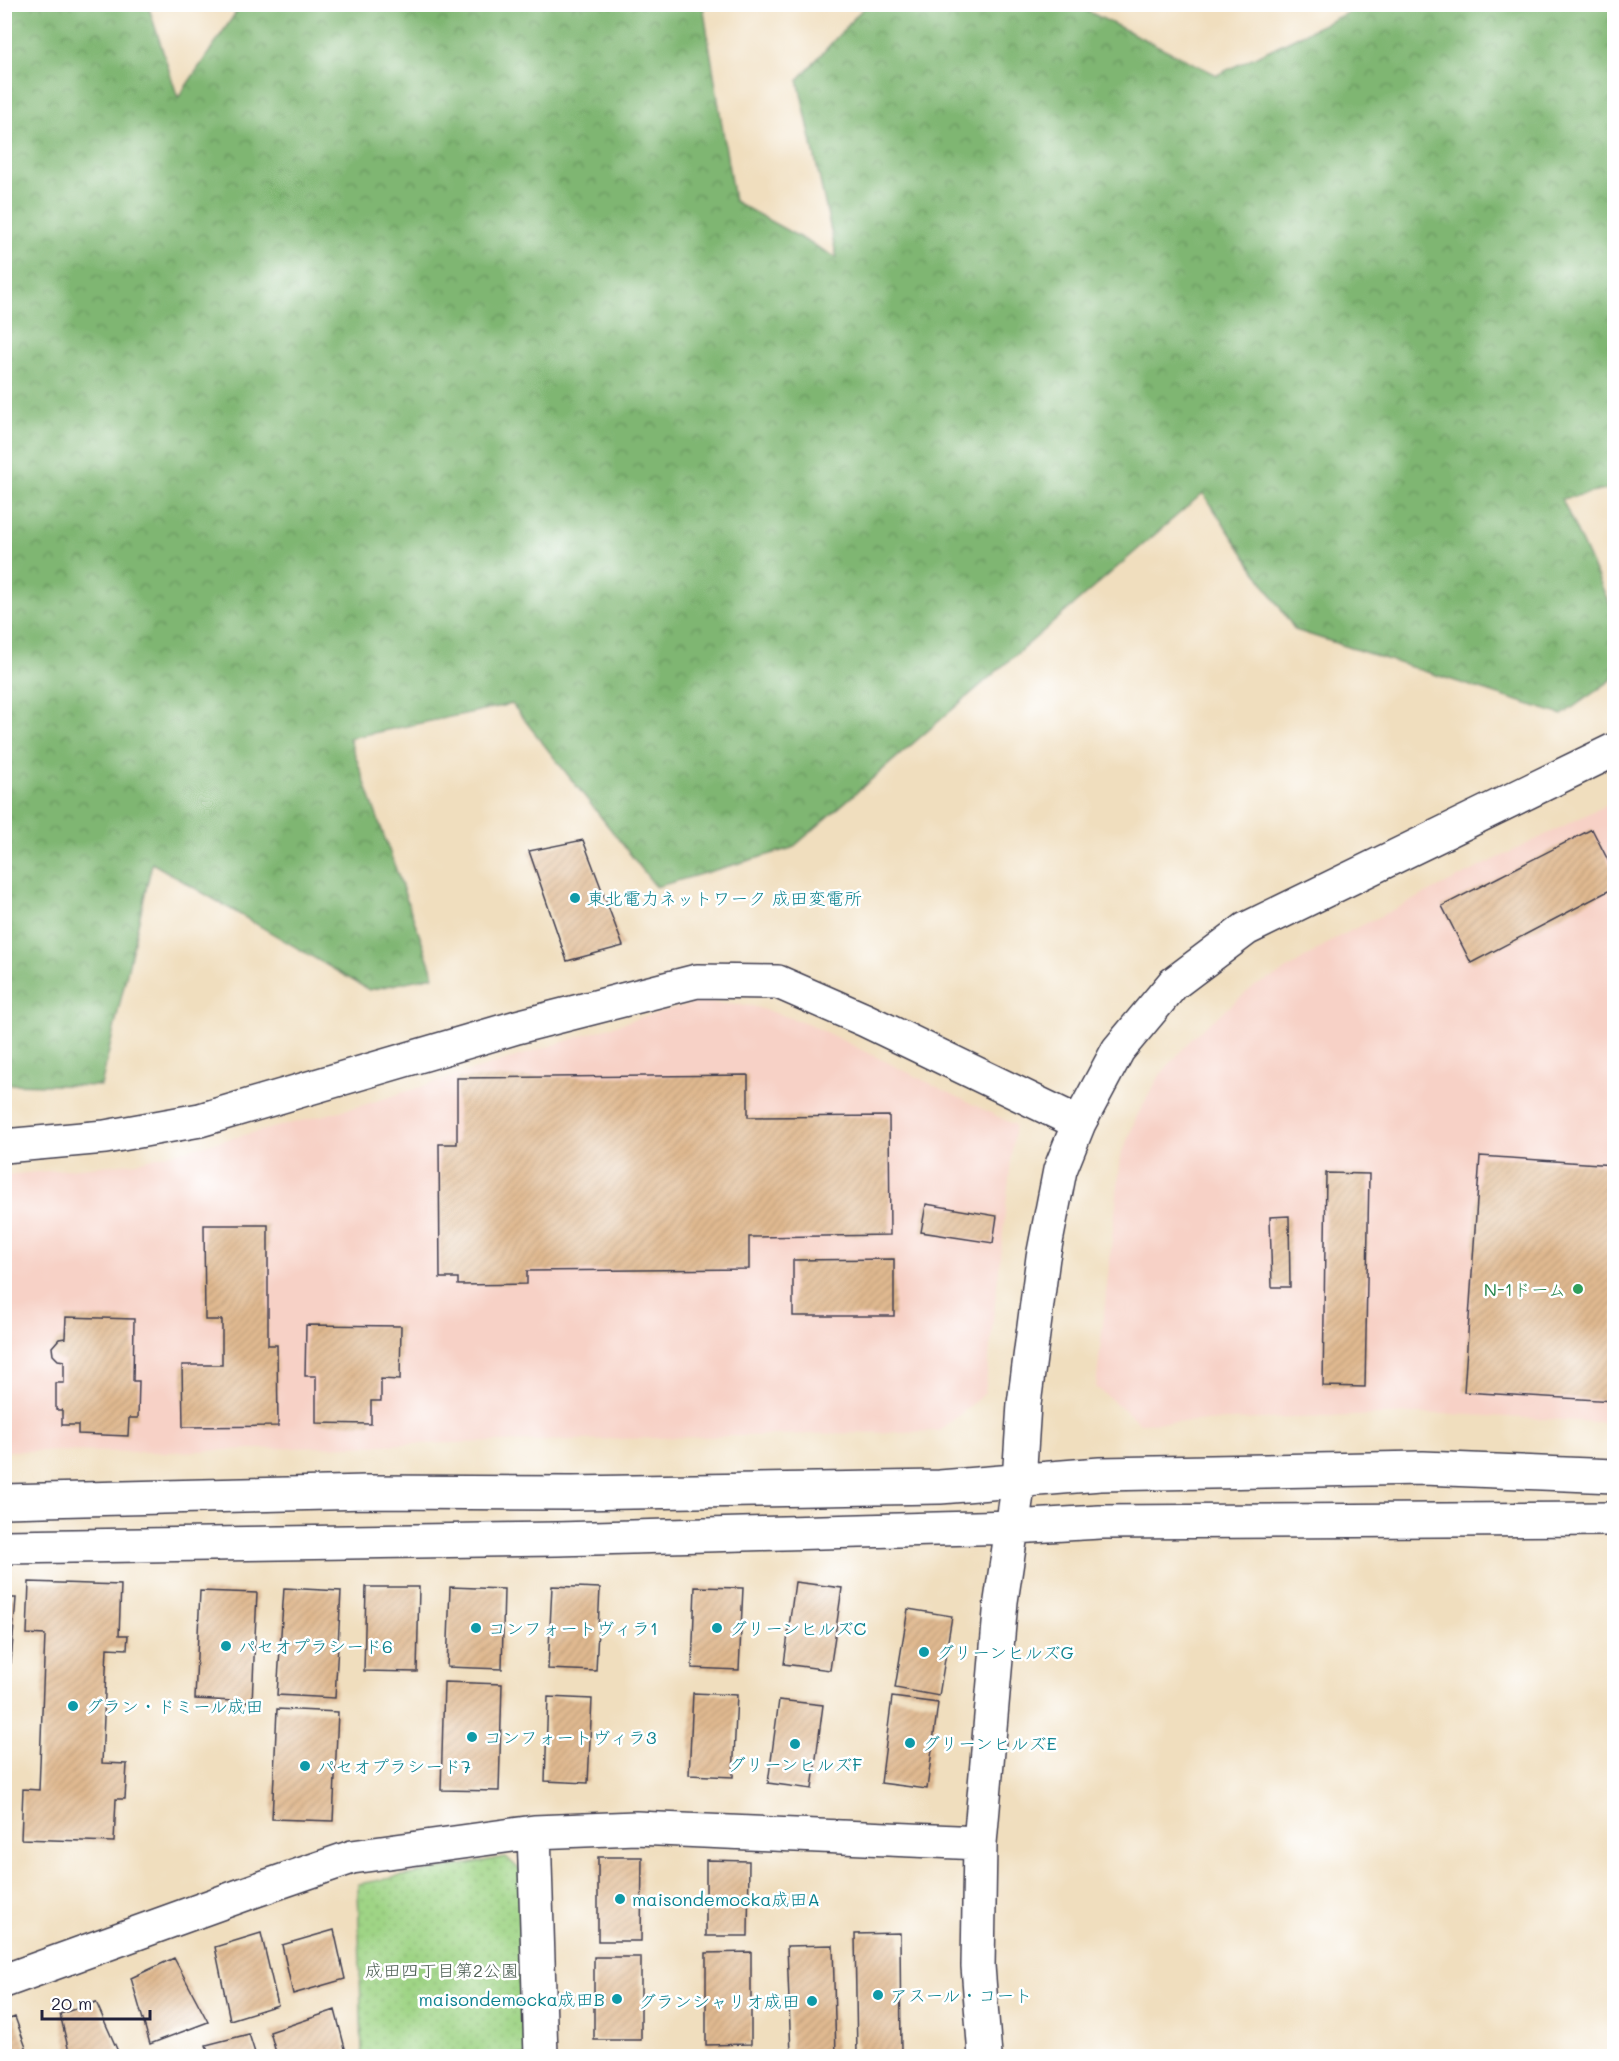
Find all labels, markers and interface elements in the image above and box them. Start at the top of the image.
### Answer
place label: 東北電力ネットワーク 成田変電所 [587,886,862,910]
marker: 東北電力ネットワーク 成田変電所 [568,891,582,905]
place label: N-1ドーム [1484,1277,1566,1301]
marker: N-1ドーム [1571,1282,1585,1296]
place label: コンフォートヴィラ1 [488,1616,658,1640]
place label: グリーンヒルズC [729,1616,867,1640]
marker: コンフォートヴィラ1 [469,1621,483,1635]
marker: グリーンヒルズC [710,1621,724,1635]
place label: パセオプラシード6 [238,1634,393,1658]
marker: パセオプラシード6 [219,1639,233,1653]
place label: グリーンヒルズG [936,1640,1074,1664]
marker: グリーンヒルズG [917,1645,931,1659]
place label: グラン・ドミール成田 [85,1694,264,1718]
marker: グラン・ドミール成田 [66,1699,80,1713]
place label: コンフォートヴィラ3 [484,1725,657,1749]
marker: コンフォートヴィラ3 [465,1730,479,1744]
place label: グリーンヒルズE [922,1731,1057,1755]
marker: グリーンヒルズE [903,1736,917,1750]
marker: グリーンヒルズF [788,1737,802,1751]
place label: グリーンヒルズF [728,1752,862,1776]
place label: パセオプラシード7 [317,1754,471,1778]
marker: パセオプラシード7 [298,1759,312,1773]
place label: maisondemocka成田A [632,1887,820,1911]
marker: maisondemocka成田A [613,1892,627,1906]
park label: 成田四丁目第2公園 [365,1958,519,1982]
scale bar [42,1983,150,2021]
place label: アスール・コート [890,1983,1032,2007]
place label: maisondemocka成田B [418,1987,605,2011]
marker: アスール・コート [871,1988,885,2002]
place label: グランシャリオ成田 [638,1989,800,2013]
text: 20 m [51,1991,92,2015]
marker: maisondemocka成田B [610,1992,624,2006]
marker: グランシャリオ成田 [805,1994,819,2008]

